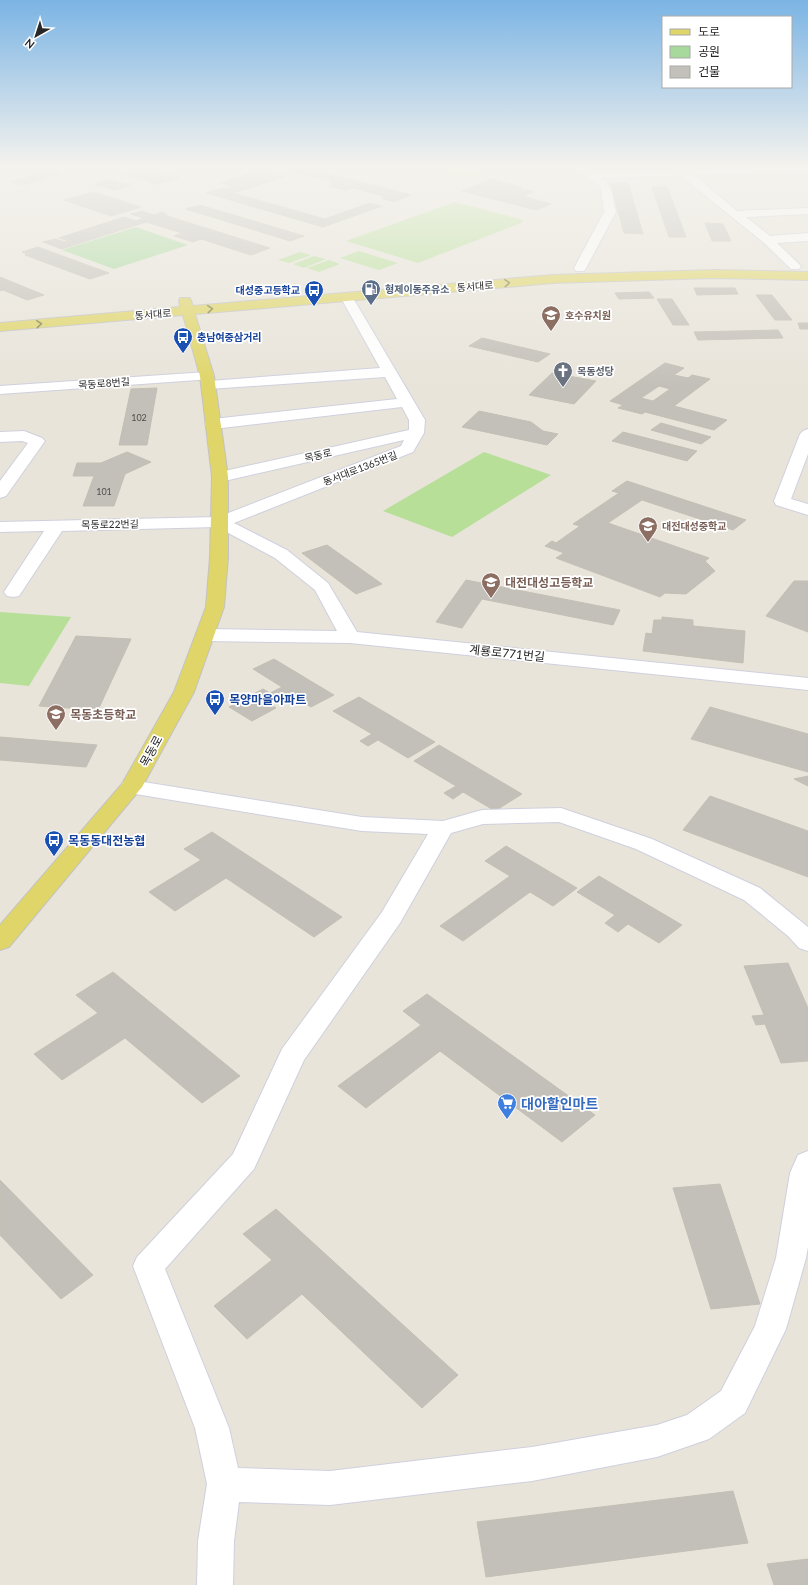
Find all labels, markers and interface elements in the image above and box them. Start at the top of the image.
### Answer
north arrow [16,16,56,56]
legend [662,16,792,88]
text: 도로 [698,24,720,39]
text: N [22,36,37,52]
text: 공원 [698,44,720,59]
text: 건물 [698,64,720,79]
fuel station icon: 형제이동주유소 [360,278,382,306]
street label: 동서대로 [456,278,494,294]
bus stop icon: 대성중고등학교 [303,279,325,307]
one-way arrow [504,279,510,288]
place label: 형제이동주유소 [385,283,449,295]
place label: 대성중고등학교 [236,284,300,296]
school or university icon: 호수유치원 [540,304,562,332]
one-way arrow [207,305,213,314]
street label: 동서대로 [134,306,172,322]
place label: 호수유치원 [565,309,611,321]
one-way arrow [36,319,42,328]
bus stop icon: 충남여중삼거리 [172,326,194,354]
place label: 충남여중삼거리 [197,331,261,343]
church icon: 목동성당 [552,360,574,388]
place label: 목동성당 [577,365,614,377]
street label: 목동로8번길 [78,375,130,391]
house number: 102 [131,412,147,423]
street label: 목동로 [303,446,333,464]
street label: 동서대로1365번길 [321,448,399,488]
house number: 101 [96,486,112,497]
school or university icon: 대전대성중학교 [637,515,659,543]
street label: 목동로22번길 [81,517,139,531]
place label: 대전대성중학교 [662,520,726,532]
school or university icon: 대전대성고등학교 [480,571,502,599]
place label: 대전대성고등학교 [505,575,593,590]
street label: 계룡로771번길 [468,642,546,664]
bus stop icon: 목양마을아파트 [204,688,226,716]
place label: 목양마을아파트 [229,692,306,707]
school or university icon: 목동초등학교 [45,703,67,731]
place label: 목동초등학교 [70,707,136,722]
street label: 목동로 [136,733,166,769]
bus stop icon: 목동동대전농협 [43,829,65,857]
place label: 목동동대전농협 [68,833,145,848]
supermarket icon: 대아할인마트 [496,1092,518,1120]
place label: 대아할인마트 [521,1095,598,1112]

